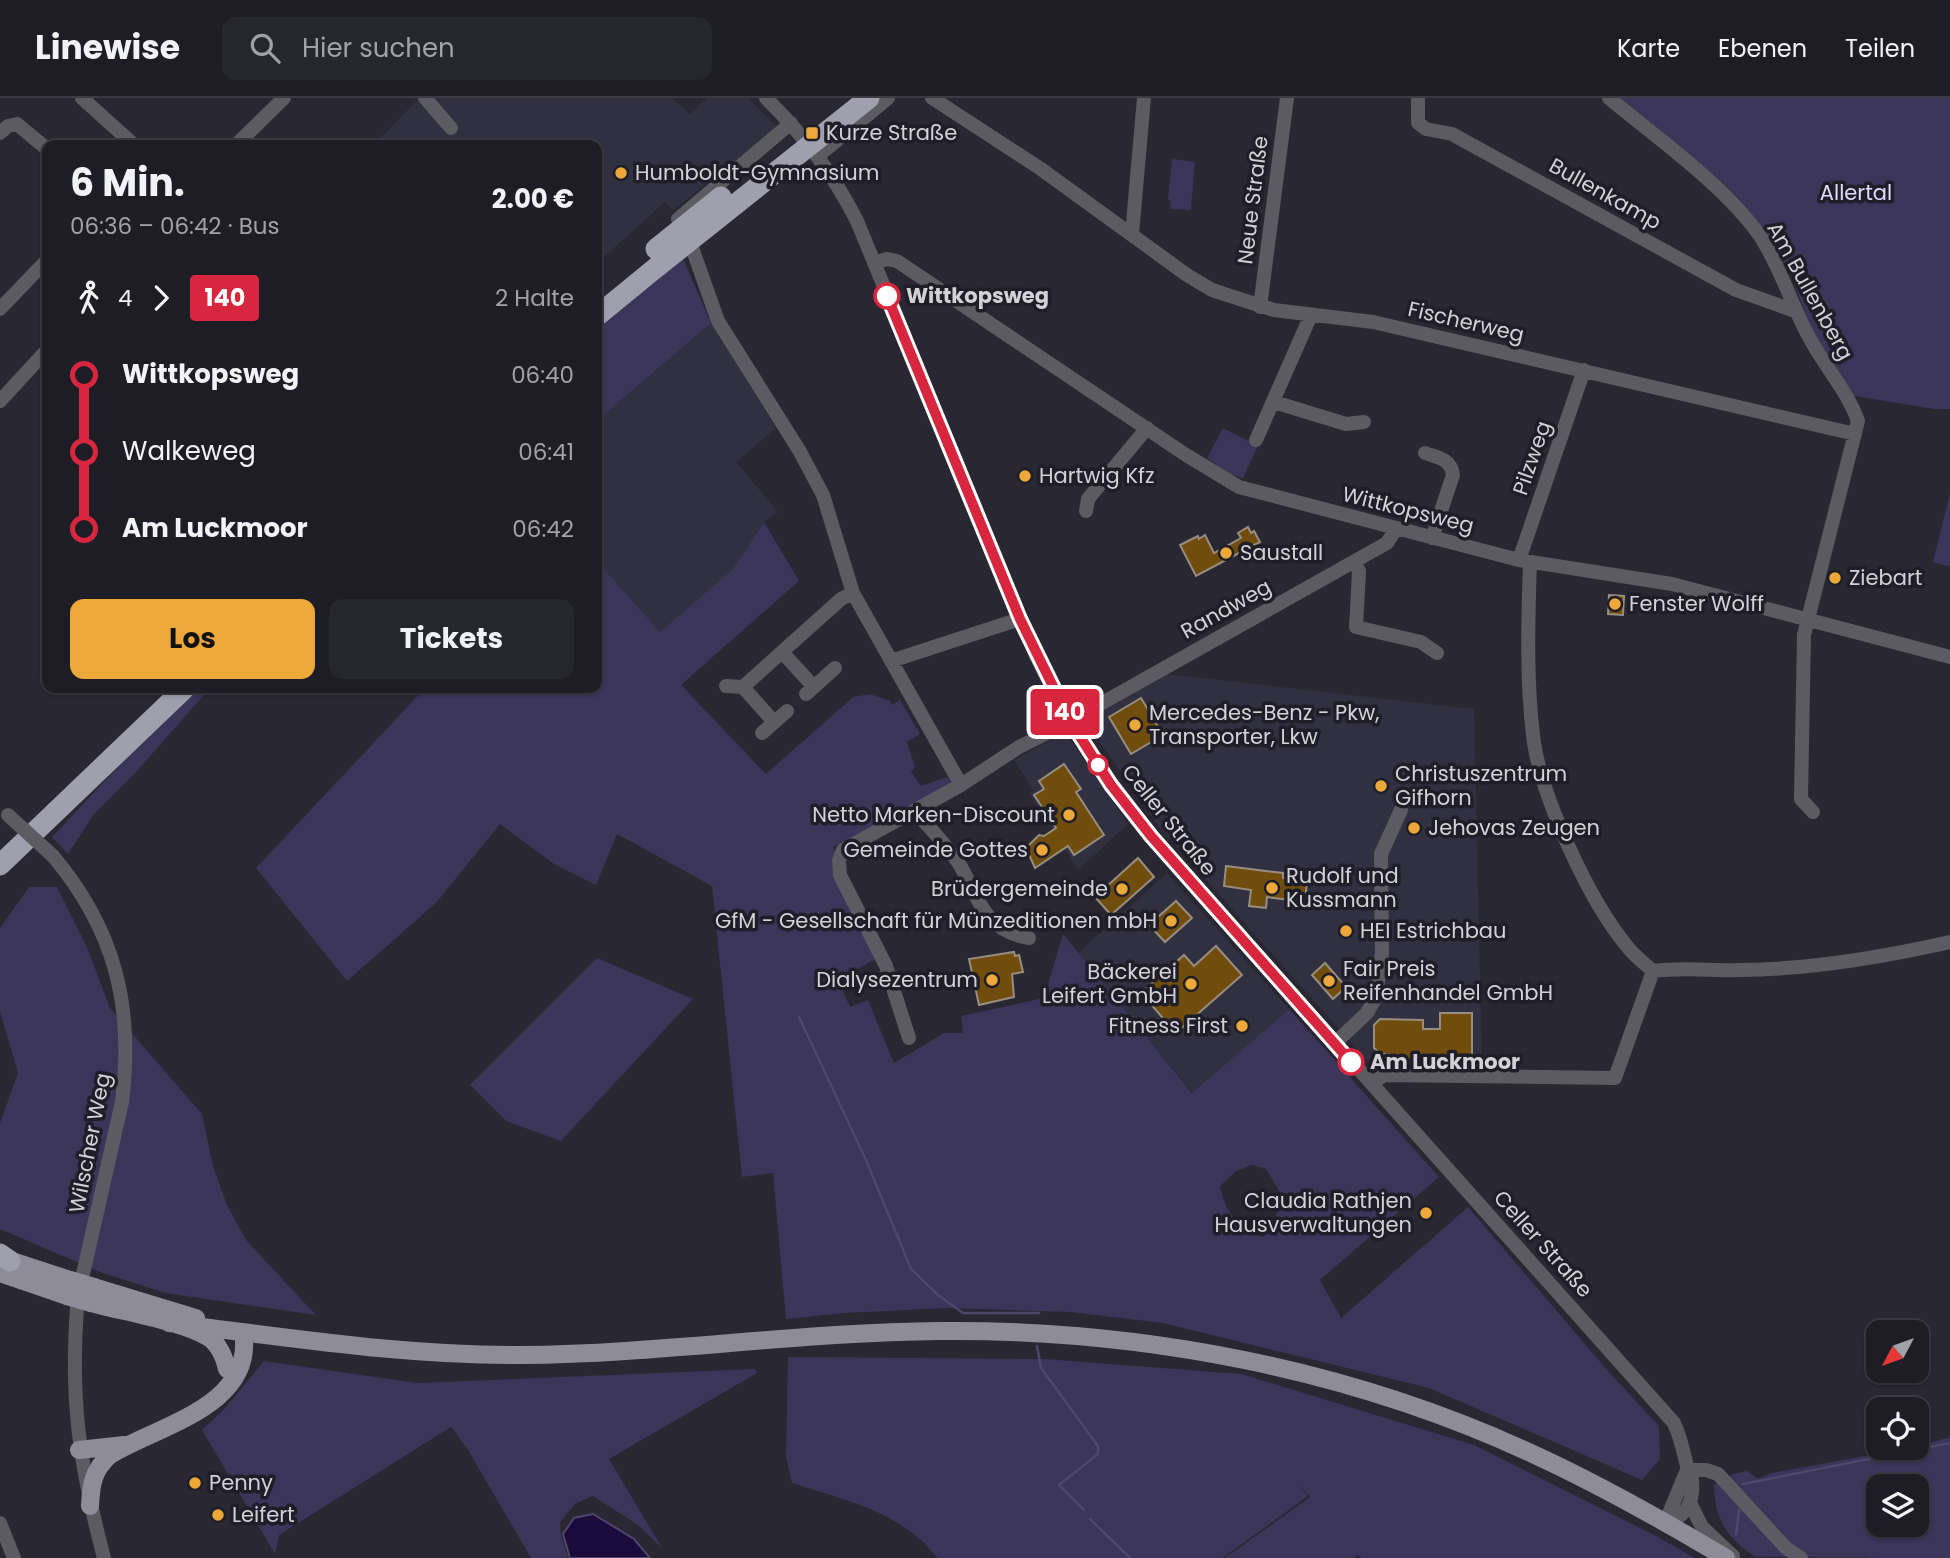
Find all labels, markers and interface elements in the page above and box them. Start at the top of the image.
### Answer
search box [222,17,712,80]
text: Linewise [35,24,180,71]
icon: search [246,29,284,67]
text: Hier suchen [302,30,455,66]
text: Karte [1617,32,1680,65]
text: Ebenen [1718,32,1807,65]
text: Teilen [1845,32,1915,65]
place label: Kurze Straße [826,118,957,147]
marker: Kurze Straße [804,125,820,141]
street label: Neue Straße [1230,134,1275,266]
street label: Bullenkamp [1544,151,1666,236]
text: 6 Min. [70,156,185,209]
place label: Humboldt-Gymnasium [635,158,879,187]
marker: Humboldt-Gymnasium [613,165,629,181]
park label: Allertal [1820,178,1892,207]
text: 2.00 € [492,181,574,217]
text: 06:36 – 06:42 · Bus [70,210,280,242]
street label: Am Bullenberg [1760,216,1860,365]
icon: walk [70,279,108,317]
icon: forward [142,279,180,317]
text: 140 [204,281,245,314]
place label: Wittkopsweg [906,281,1049,310]
text: 4 [118,282,132,314]
text: 2 Halte [495,282,574,314]
marker: Wittkopsweg [874,283,900,309]
street label: Fischerweg [1405,294,1527,349]
text: Wittkopsweg [122,356,299,392]
text: 06:40 [511,359,574,391]
street label: Pilzweg [1505,417,1558,499]
text: Walkeweg [122,433,256,469]
text: 06:41 [518,436,574,468]
place label: Hartwig Kfz [1039,461,1154,490]
marker: Hartwig Kfz [1017,468,1033,484]
street label: Wittkopsweg [1339,479,1477,540]
text: Am Luckmoor [122,510,308,546]
text: 06:42 [512,513,574,545]
place label: Saustall [1240,538,1323,567]
marker: Saustall [1218,545,1234,561]
place label: Ziebart [1849,563,1922,592]
marker: Ziebart [1827,570,1843,586]
street label: Randweg [1175,572,1276,645]
place label: Fenster Wolff [1629,589,1764,618]
marker: Fenster Wolff [1607,596,1623,612]
button: Los [70,599,315,679]
button: Tickets [329,599,574,679]
line badge: 140 [1025,689,1105,735]
text: 140 [1045,695,1085,728]
place label: Mercedes-Benz - Pkw, Transporter, Lkw [1149,698,1379,751]
marker: Mercedes-Benz - Pkw, Transporter, Lkw [1127,717,1143,733]
unlabelled marker [1088,755,1108,775]
street label: Celler Straße [1116,758,1223,881]
place label: Christuszentrum Gifhorn [1395,759,1567,812]
marker: Christuszentrum Gifhorn [1373,778,1389,794]
place label: Netto Marken-Discount [812,800,1055,829]
marker: Netto Marken-Discount [1061,807,1077,823]
place label: Jehovas Zeugen [1428,813,1600,842]
marker: Jehovas Zeugen [1406,820,1422,836]
place label: Gemeinde Gottes [844,835,1028,864]
marker: Gemeinde Gottes [1034,842,1050,858]
place label: Rudolf und Kussmann [1286,861,1399,914]
place label: Brüdergemeinde [931,874,1108,903]
marker: Rudolf und Kussmann [1264,880,1280,896]
marker: Brüdergemeinde [1114,881,1130,897]
place label: GfM - Gesellschaft für Münzeditionen mbH [715,906,1157,935]
marker: GfM - Gesellschaft für Münzeditionen mbH [1163,913,1179,929]
place label: HEI Estrichbau [1360,916,1506,945]
marker: HEI Estrichbau [1338,923,1354,939]
place label: Fair Preis Reifenhandel GmbH [1343,954,1553,1007]
place label: Bäckerei Leifert GmbH [1042,957,1177,1010]
place label: Dialysezentrum [816,965,978,994]
marker: Dialysezentrum [984,972,1000,988]
marker: Fair Preis Reifenhandel GmbH [1321,973,1337,989]
marker: Bäckerei Leifert GmbH [1183,976,1199,992]
place label: Fitness First [1108,1011,1228,1040]
marker: Fitness First [1234,1018,1250,1034]
place label: Am Luckmoor [1370,1047,1520,1076]
marker: Am Luckmoor [1338,1049,1364,1075]
street label: Wilscher Weg [62,1070,117,1215]
street label: Celler Straße [1487,1184,1599,1304]
place label: Claudia Rathjen Hausverwaltungen [1214,1186,1412,1239]
marker: Claudia Rathjen Hausverwaltungen [1418,1205,1434,1221]
north arrow [1866,1320,1928,1382]
map controls [1866,1320,1929,1537]
button: locate [1866,1397,1929,1460]
place label: Penny [209,1468,273,1497]
button: layers [1866,1474,1929,1537]
marker: Penny [187,1475,203,1491]
place label: Leifert [232,1500,295,1529]
marker: Leifert [210,1507,226,1523]

